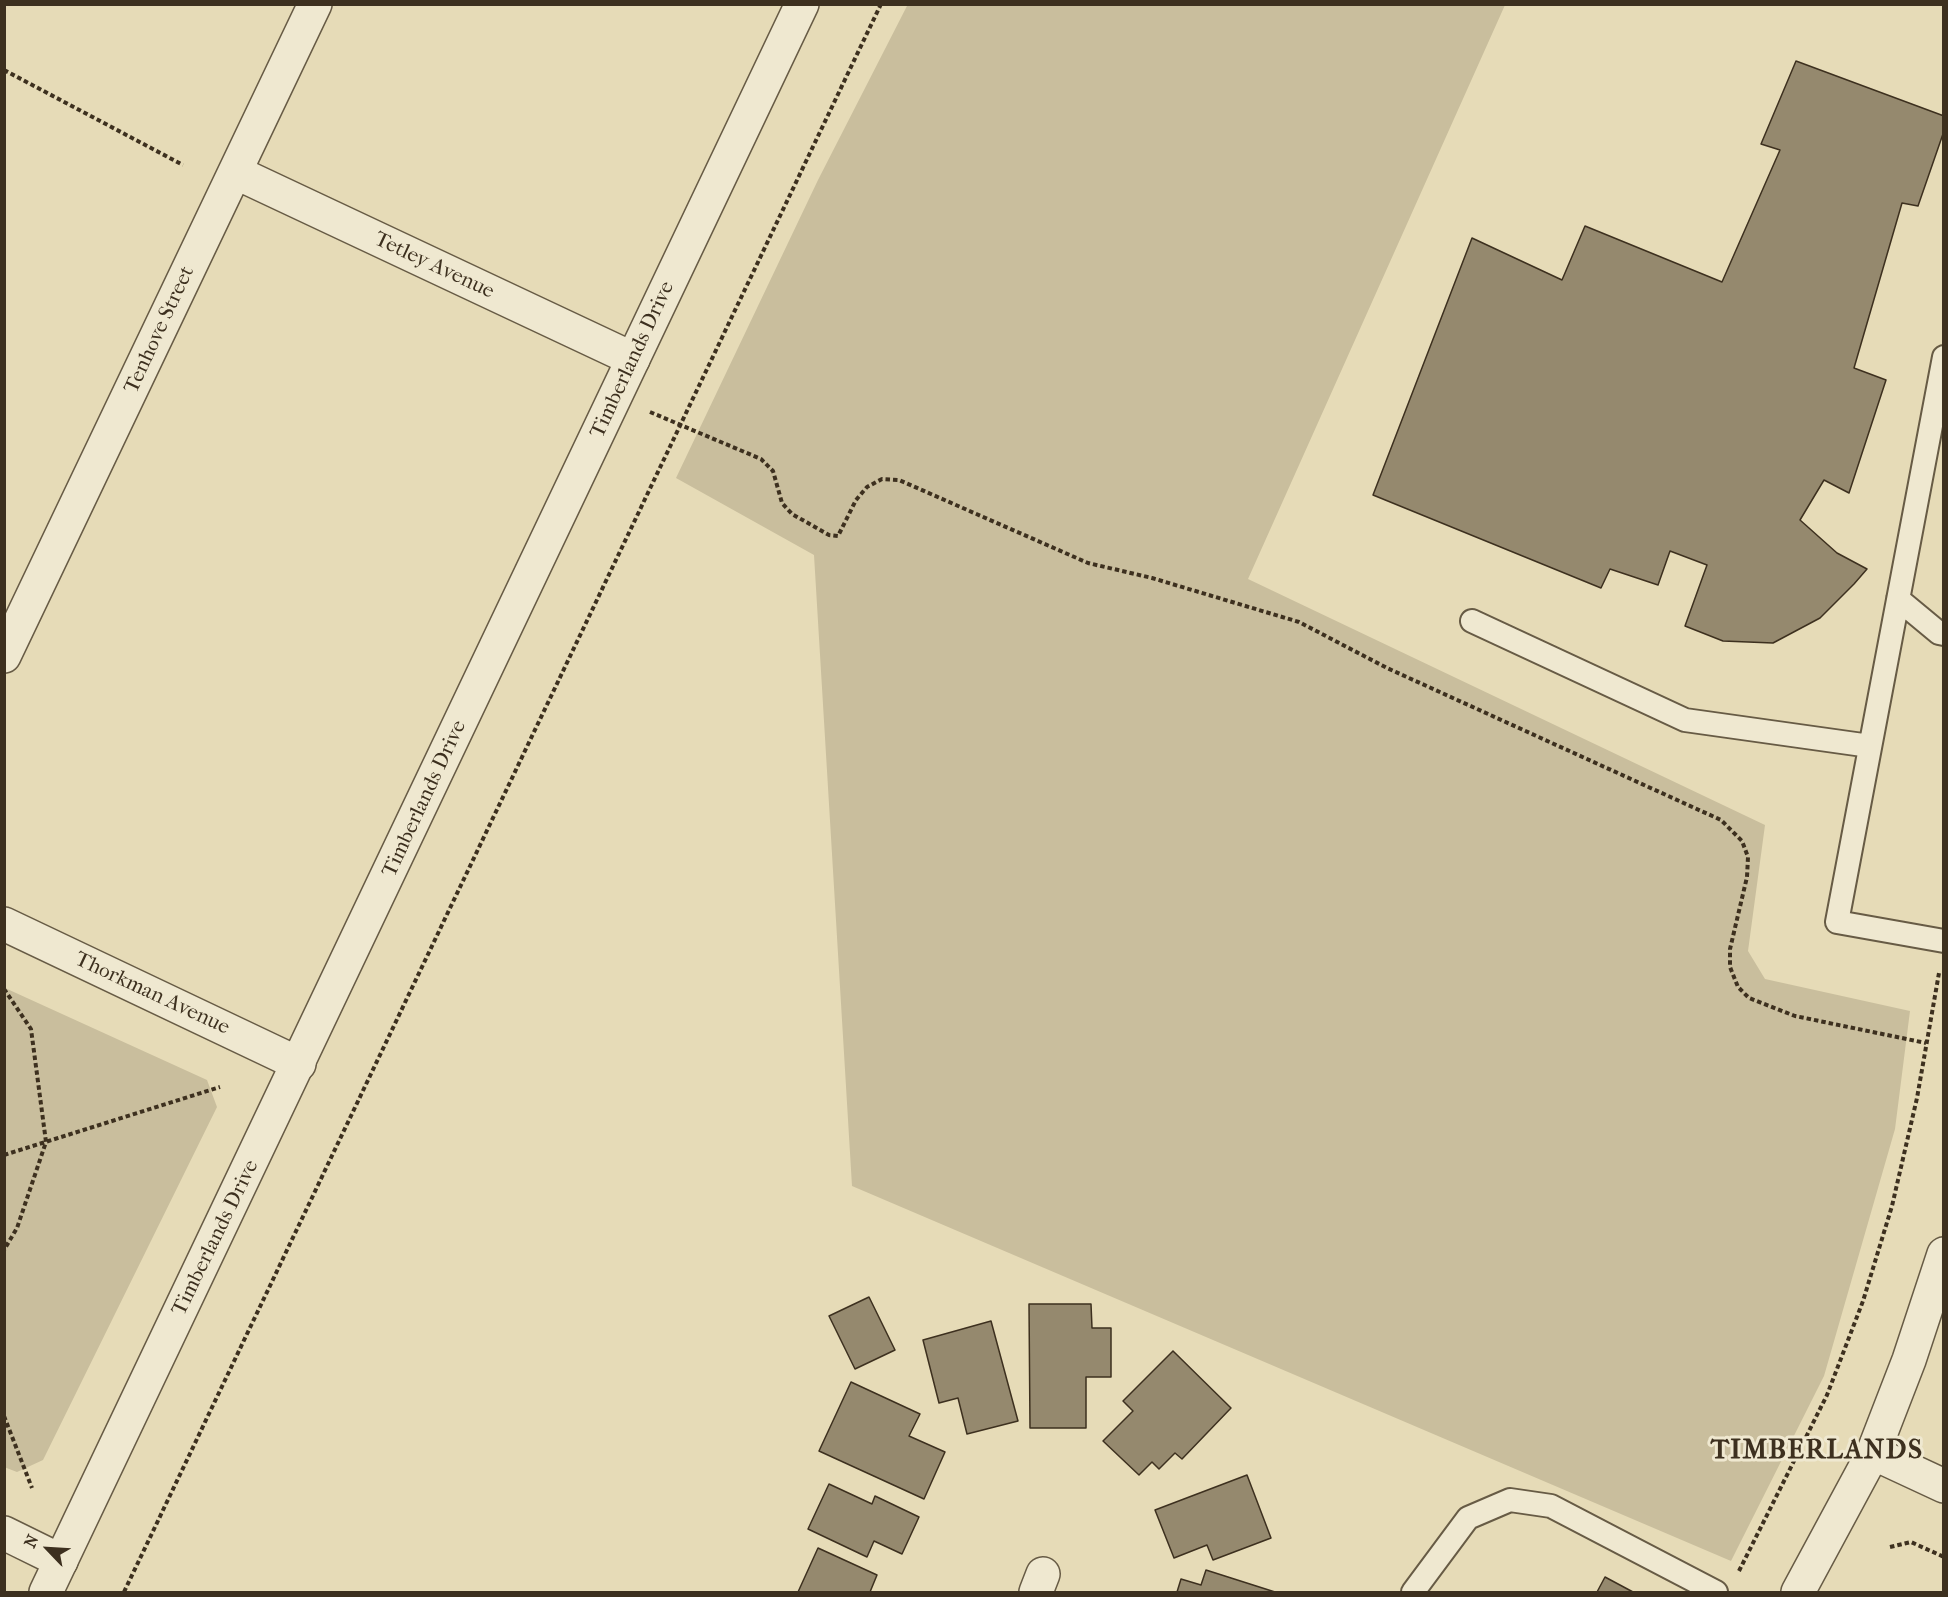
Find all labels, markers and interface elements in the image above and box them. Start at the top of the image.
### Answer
street label: Tetley Avenue [370,227,498,305]
street label: Tenhove Street [120,262,200,398]
street label: Timberlands Drive [586,278,680,442]
street label: Timberlands Drive [378,717,472,881]
street label: Thorkman Avenue [71,947,233,1041]
street label: Timberlands Drive [167,1156,265,1320]
district label: TIMBERLANDS [1711,1435,1923,1467]
north arrow [18,1519,78,1579]
text: N [20,1532,42,1551]

